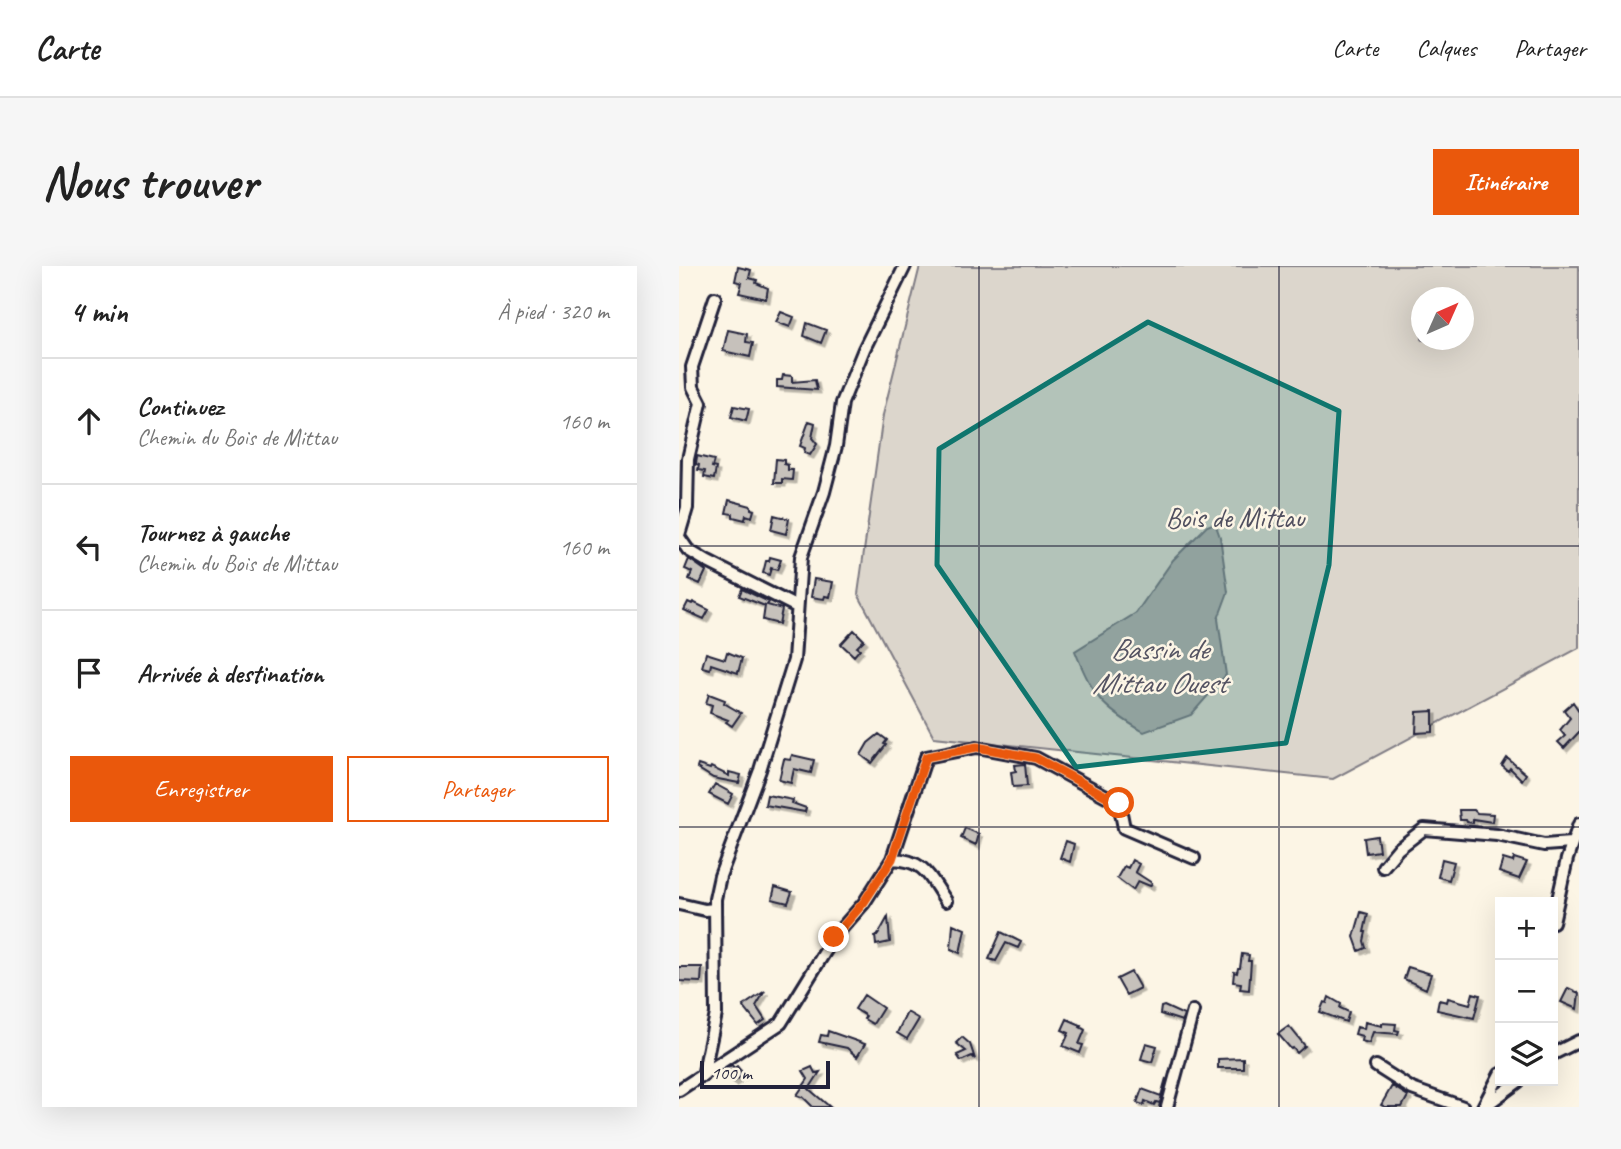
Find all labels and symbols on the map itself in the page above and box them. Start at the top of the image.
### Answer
north arrow [1411,287,1474,350]
park label: Bois de Mittau [1166,500,1306,535]
water label: Bassin de Mittau Ouest [1092,630,1232,702]
route start [1103,787,1134,818]
route end [818,921,849,952]
scale bar [700,1058,829,1090]

